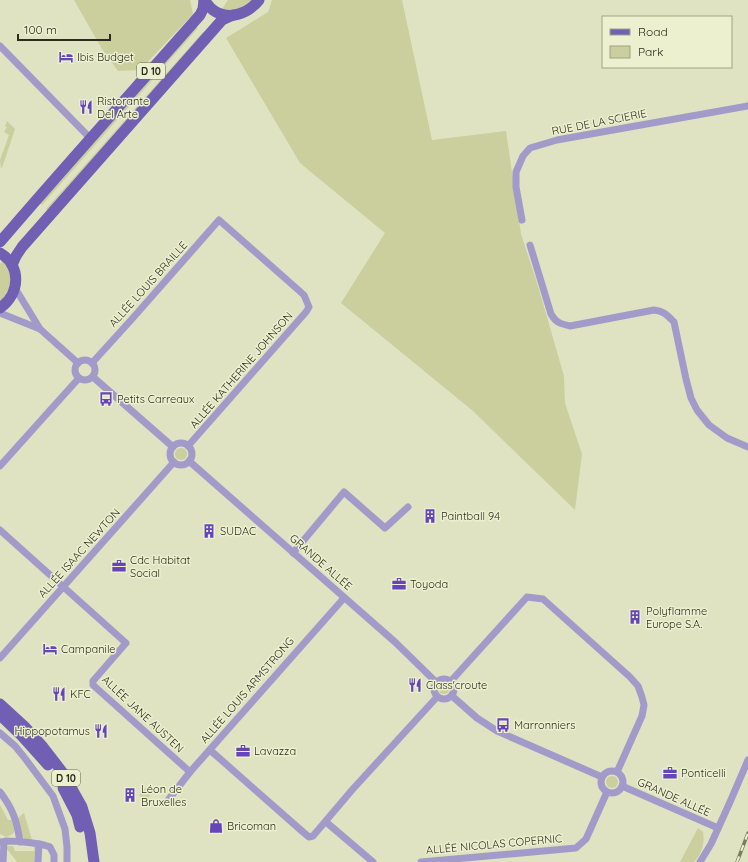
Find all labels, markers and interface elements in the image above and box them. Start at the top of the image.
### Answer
scale bar [18,16,110,42]
legend [602,16,732,68]
text: 100 m [24,22,57,37]
text: Road [638,24,668,39]
text: Park [638,44,663,59]
hotel icon: Ibis Budget [58,49,74,65]
place label: Ibis Budget [77,50,134,64]
road number: D 10 [137,63,165,79]
place label: Ristorante Del Arte [97,94,149,121]
restaurant icon: Ristorante Del Arte [78,99,94,115]
street label: RUE DE LA SCIERIE [550,106,648,138]
street label: ALLÉE LOUIS BRAILLE [106,238,190,330]
street label: ALLÉE KATHERINE JOHNSON [187,309,295,431]
bus stop icon: Petits Carreaux [98,391,114,407]
place label: Petits Carreaux [117,392,194,406]
street label: ALLÉE ISAAC NEWTON [35,505,123,601]
building icon: Paintball 94 [422,508,438,524]
place label: Paintball 94 [441,509,500,523]
building icon: SUDAC [201,523,217,539]
place label: SUDAC [220,524,256,538]
street label: GRANDE ALLÉE [287,531,355,593]
place label: Cdc Habitat Social [130,553,191,580]
office icon: Cdc Habitat Social [111,558,127,574]
office icon: Toyoda [391,576,407,592]
place label: Toyoda [410,577,448,591]
place label: Polyflamme Europe S.A. [646,604,707,631]
building icon: Polyflamme Europe S.A. [627,609,643,625]
street label: ALLÉE LOUIS ARMSTRONG [197,634,297,746]
hotel icon: Campanile [42,641,58,657]
place label: Campanile [61,642,116,656]
street label: ALLÉE JANE AUSTEN [99,673,187,755]
restaurant icon: Class'croute [407,677,423,693]
place label: Class'croute [426,678,487,692]
restaurant icon: KFC [51,686,67,702]
place label: KFC [70,687,91,701]
bus stop icon: Marronniers [495,717,511,733]
place label: Marronniers [514,718,575,732]
restaurant icon: Hippopotamus [93,723,109,739]
place label: Hippopotamus [15,724,90,738]
office icon: Lavazza [235,743,251,759]
place label: Lavazza [254,744,296,758]
office icon: Ponticelli [662,765,678,781]
place label: Ponticelli [681,766,726,780]
road number: D 10 [52,770,80,786]
street label: GRANDE ALLÉE [635,775,713,819]
place label: Léon de Bruxelles [141,782,186,809]
building icon: Léon de Bruxelles [122,787,138,803]
shop icon: Bricoman [208,818,224,834]
place label: Bricoman [227,819,276,833]
street label: ALLÉE NICOLAS COPERNIC [425,831,563,857]

